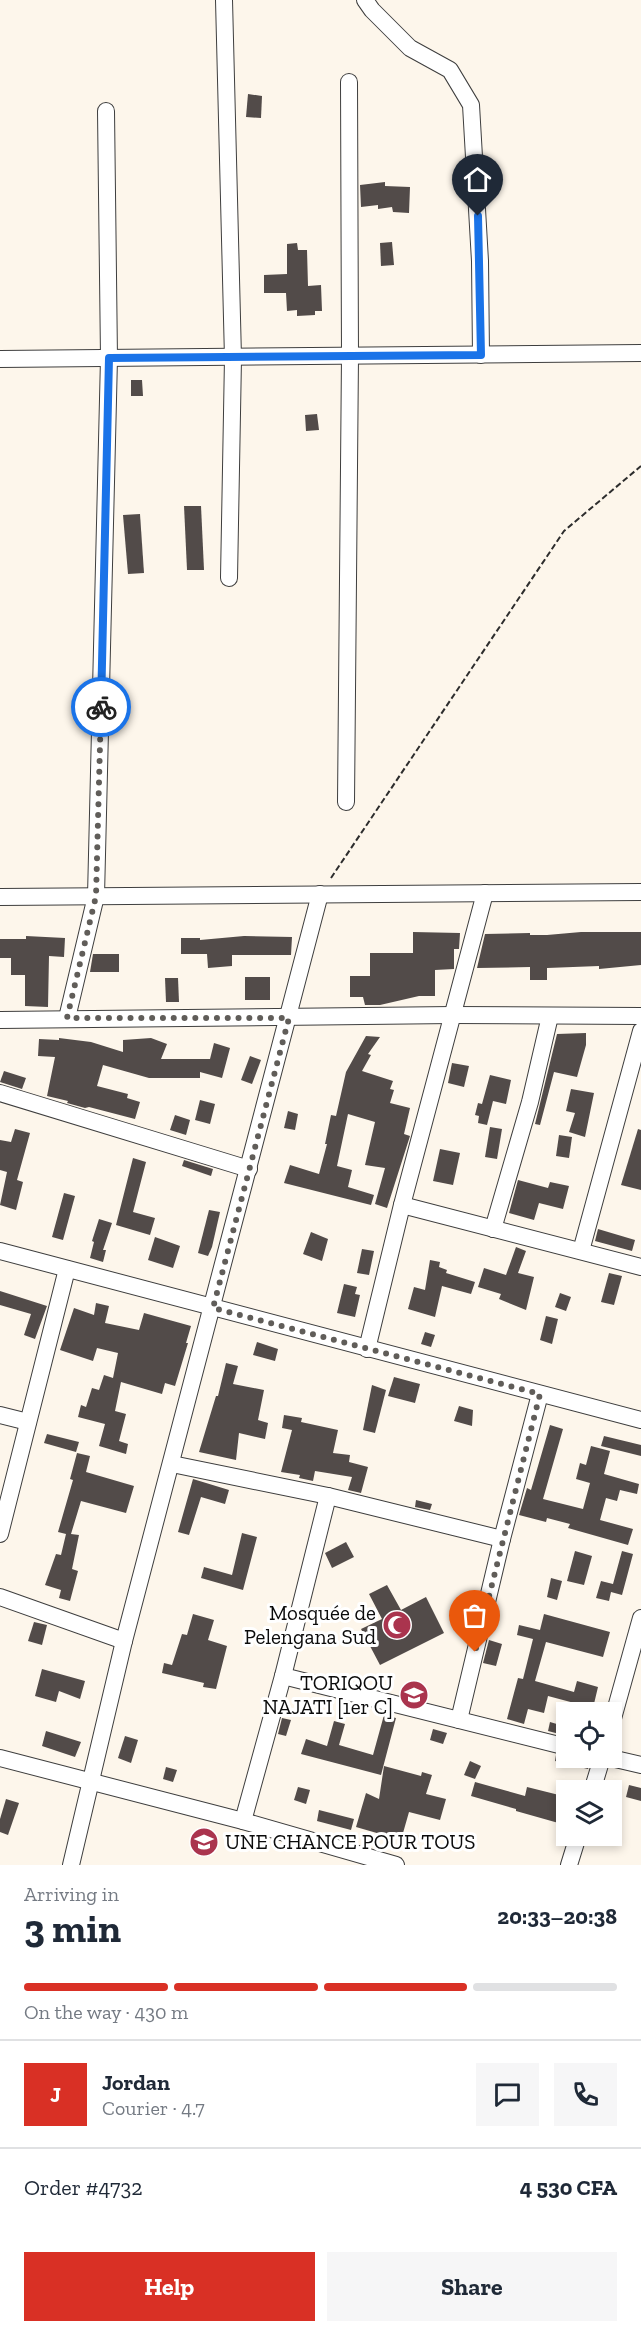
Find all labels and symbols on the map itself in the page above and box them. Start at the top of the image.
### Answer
pin [452,154,503,216]
courier [71,677,131,737]
pin [449,1590,500,1652]
place label: Mosquée de Pelengana Sud [244,1600,376,1649]
mosque icon: Mosquée de Pelengana Sud [381,1609,413,1641]
place label: TORIQOU NAJATI [1er C] [263,1670,393,1719]
school or university icon: TORIQOU NAJATI [1er C] [398,1679,430,1711]
school or university icon: UNE CHANCE POUR TOUS [188,1826,220,1858]
place label: UNE CHANCE POUR TOUS [225,1829,476,1854]

